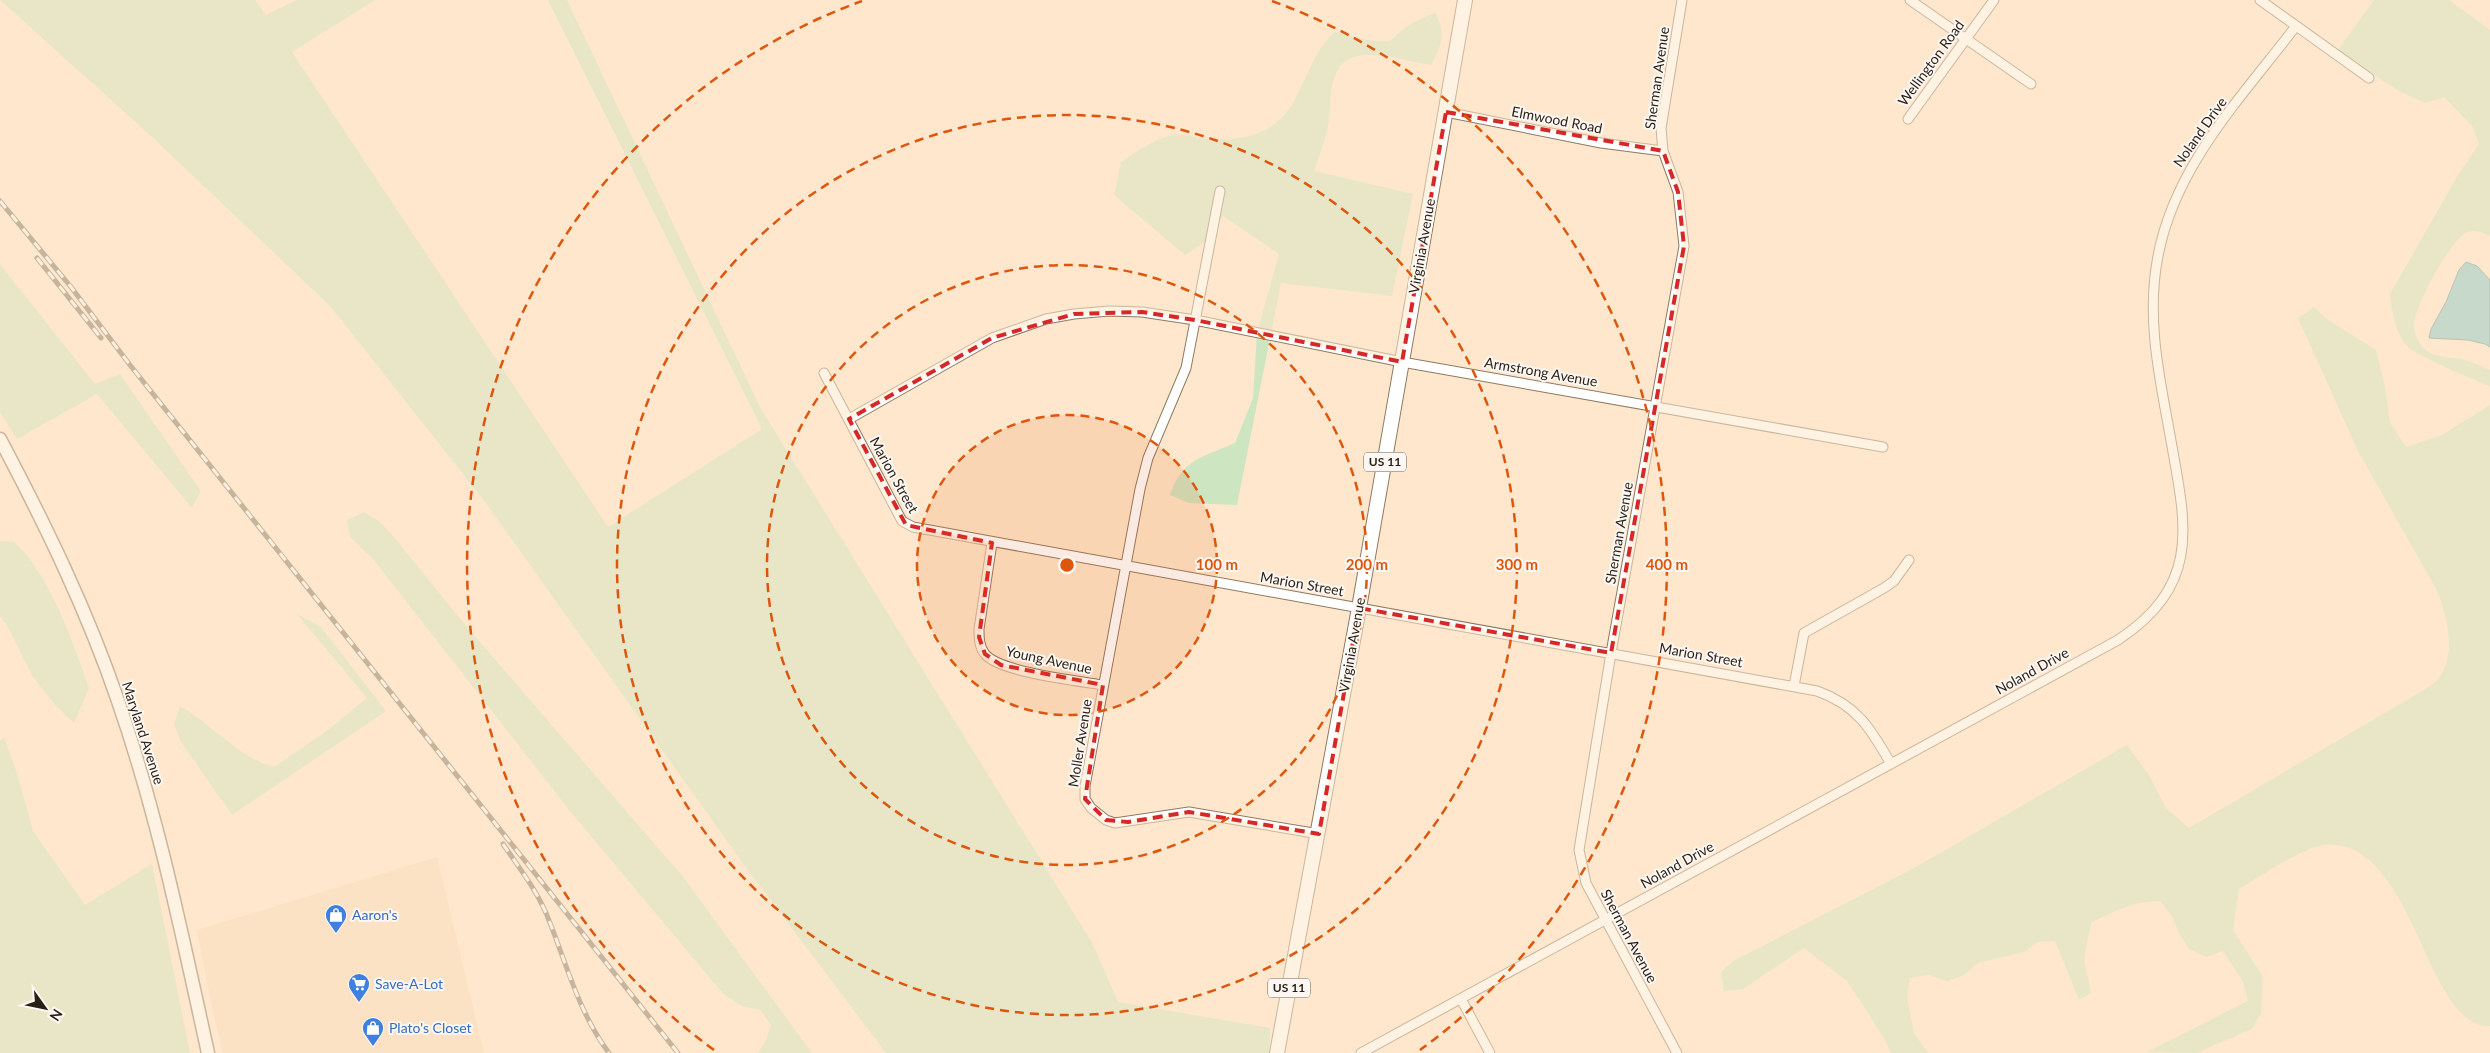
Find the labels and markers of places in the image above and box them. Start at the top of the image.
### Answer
centre of rings [1058,556,1076,574]
shop icon: Aaron's [324,903,348,934]
place label: Aaron's [352,906,398,923]
supermarket icon: Save-A-Lot [347,972,371,1003]
place label: Save-A-Lot [375,975,443,992]
shop icon: Plato's Closet [361,1016,385,1047]
place label: Plato's Closet [389,1019,472,1036]

